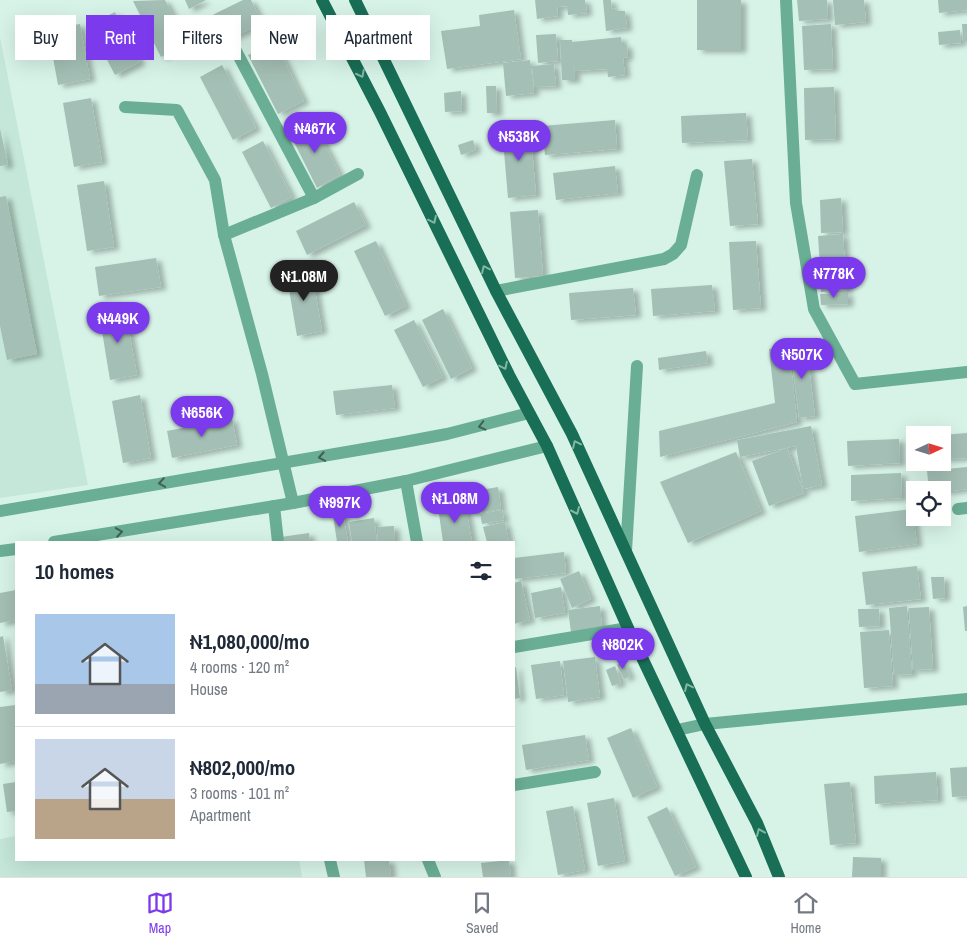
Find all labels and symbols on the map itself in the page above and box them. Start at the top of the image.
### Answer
one-way arrow [355,69,365,78]
pin: ₦467K [280,112,350,154]
pin: ₦538K [484,120,554,162]
one-way arrow [427,215,437,224]
pin: ₦778K [799,256,869,299]
pin: ₦1.08M [263,260,345,302]
one-way arrow [481,265,491,274]
pin: ₦449K [83,302,153,344]
pin: ₦507K [767,338,837,380]
one-way arrow [498,361,508,370]
pin: ₦656K [167,396,237,438]
one-way arrow [477,420,486,431]
north arrow [906,426,951,471]
one-way arrow [573,440,583,449]
one-way arrow [318,451,327,461]
one-way arrow [158,477,166,488]
pin: ₦1.08M [414,482,496,524]
pin: ₦997K [305,486,375,528]
one-way arrow [570,506,581,515]
one-way arrow [115,527,124,537]
pin: ₦802K [588,628,658,670]
one-way arrow [683,683,694,692]
one-way arrow [756,828,767,837]

